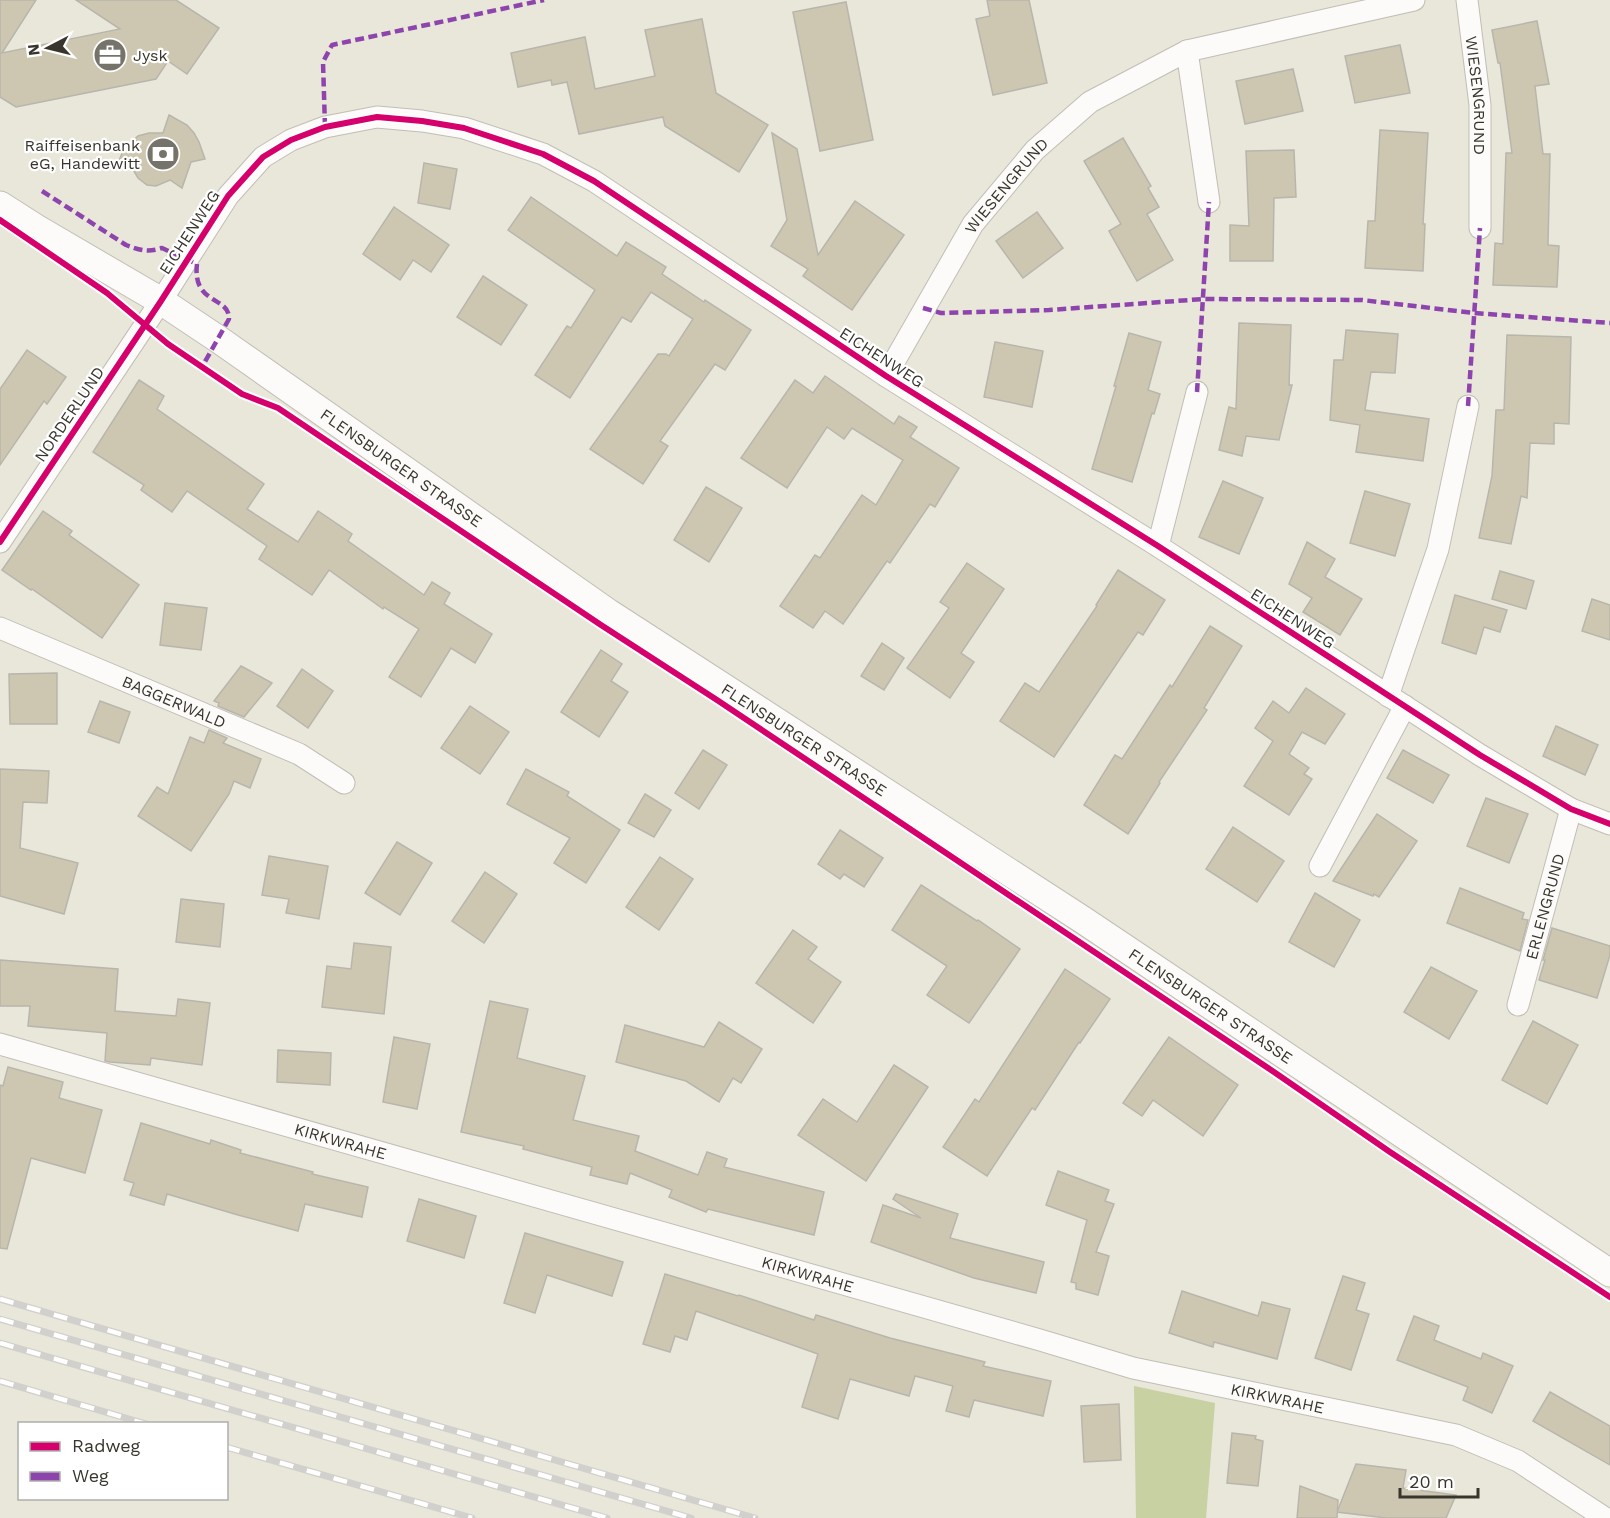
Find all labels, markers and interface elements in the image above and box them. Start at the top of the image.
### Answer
north arrow [18,18,78,78]
street label: WIESENGRUND [1462,35,1490,155]
office icon: Jysk [92,37,128,73]
text: N [23,43,44,57]
place label: Jysk [133,46,168,65]
street label: WIESENGRUND [961,134,1052,237]
place label: Raiffeisenbank eG, Handewitt [25,136,140,173]
bank icon: Raiffeisenbank eG, Handewitt [145,136,181,172]
street label: EICHENWEG [155,187,224,278]
street label: EICHENWEG [836,323,927,392]
street label: NORDERLUND [31,363,108,465]
street label: FLENSBURGER STRASSE [317,405,486,531]
street label: EICHENWEG [1247,584,1338,653]
street label: BAGGERWALD [119,672,229,732]
street label: FLENSBURGER STRASSE [718,679,890,800]
street label: ERLENGRUND [1522,851,1569,962]
street label: FLENSBURGER STRASSE [1125,944,1296,1068]
street label: KIRKWRAHE [292,1119,389,1164]
street label: KIRKWRAHE [760,1252,856,1297]
street label: KIRKWRAHE [1229,1380,1326,1417]
legend [18,1422,228,1500]
text: Radweg [72,1435,141,1456]
scale bar [1400,1461,1478,1499]
text: Weg [72,1465,109,1486]
text: 20 m [1409,1471,1454,1492]

